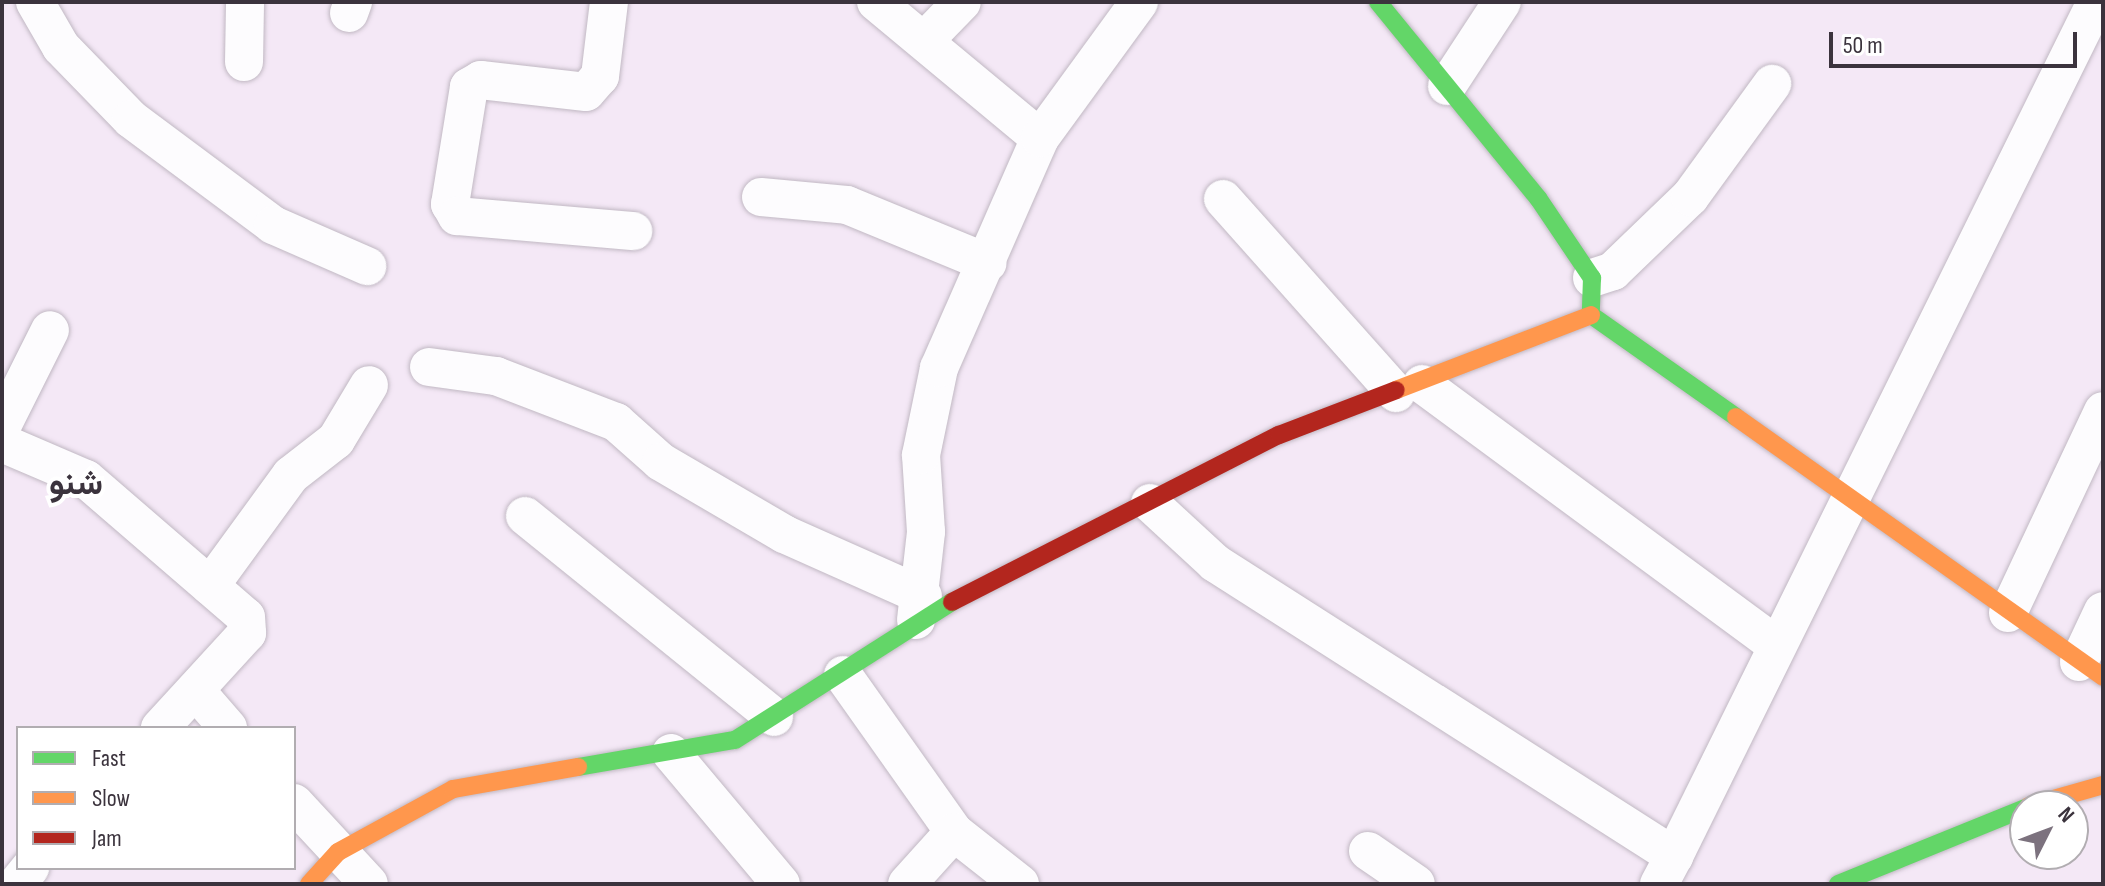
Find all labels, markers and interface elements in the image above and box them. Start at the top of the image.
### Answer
scale bar [1833,16,2081,66]
text: 50 m [1843,31,1883,60]
district label: شنو [49,464,103,504]
legend [16,726,296,870]
text: Fast [92,744,126,773]
text: Slow [92,784,130,813]
north arrow [2009,790,2089,870]
text: N [2052,802,2080,828]
text: Jam [92,824,122,853]

